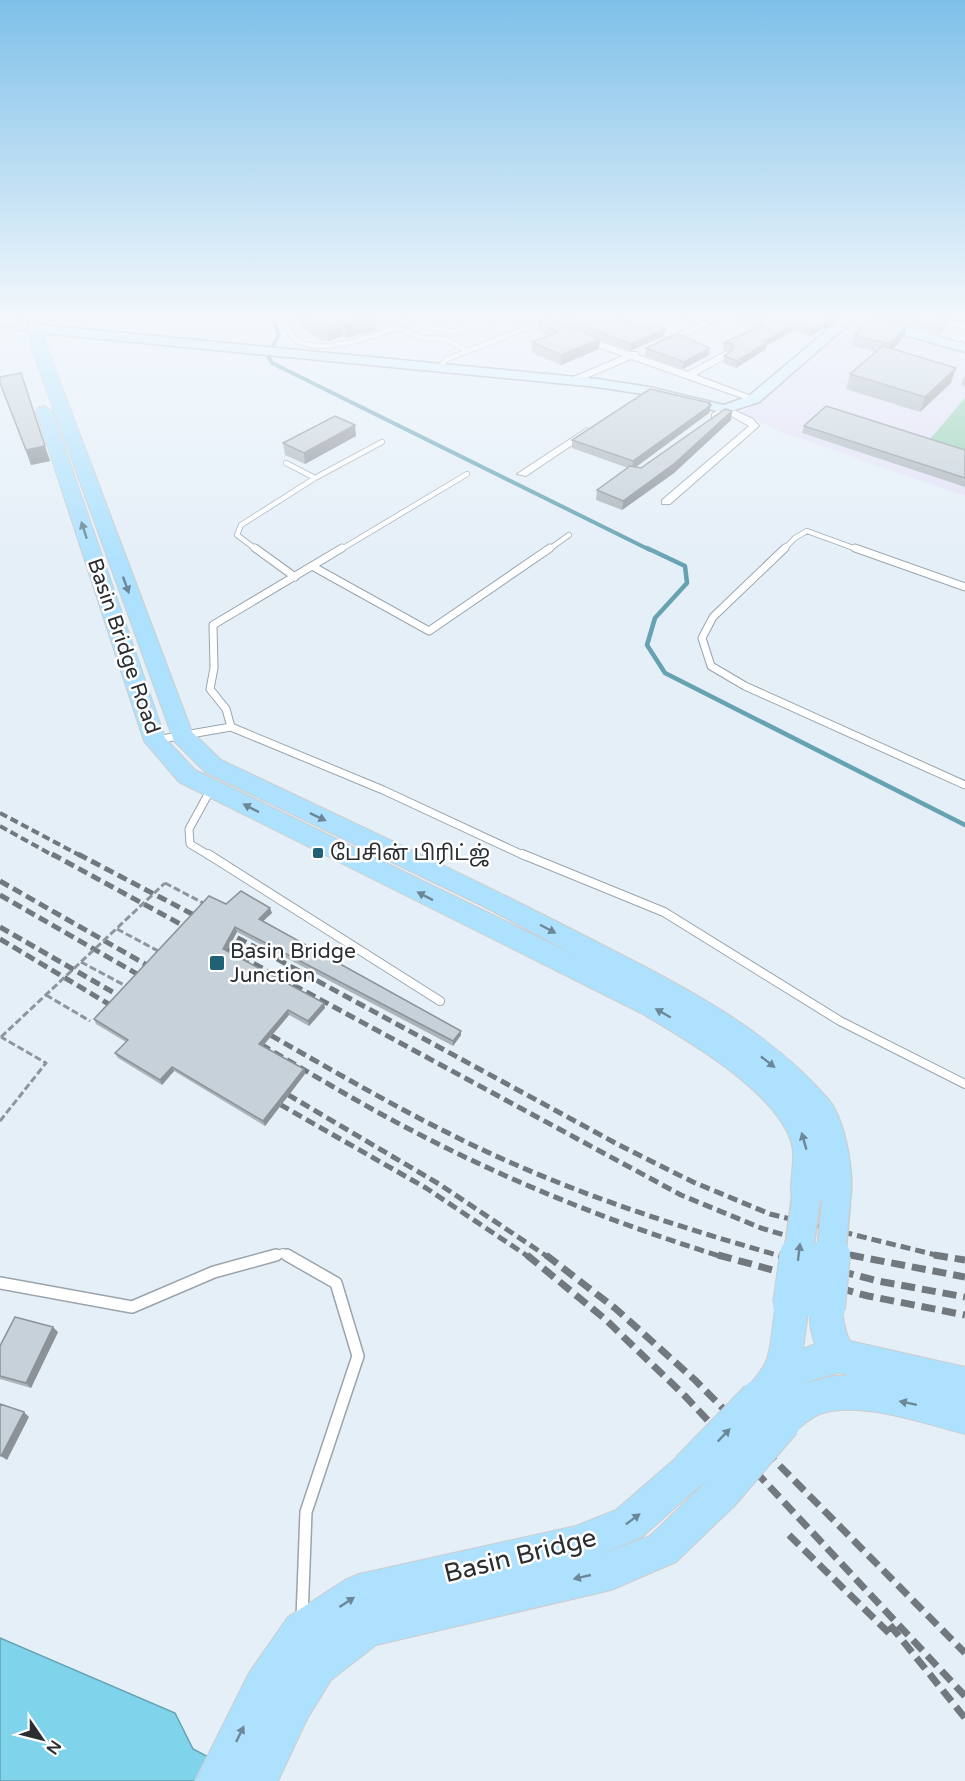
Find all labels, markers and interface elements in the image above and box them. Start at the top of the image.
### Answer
one-way arrow [79,521,89,539]
street label: Basin Bridge Road [82,555,165,737]
one-way arrow [122,576,132,594]
one-way arrow [242,804,260,814]
one-way arrow [310,812,327,821]
place label: பேசின் பிரிட்ஜ் [330,841,490,867]
marker: பேசின் பிரிட்ஜ் [311,846,325,860]
one-way arrow [417,891,434,900]
one-way arrow [539,923,557,933]
place label: Basin Bridge Junction [230,939,356,988]
marker: Basin Bridge Junction [208,954,226,972]
one-way arrow [654,1008,671,1018]
one-way arrow [760,1055,776,1068]
one-way arrow [799,1132,808,1150]
one-way arrow [795,1242,804,1261]
one-way arrow [899,1398,917,1408]
one-way arrow [717,1428,731,1442]
one-way arrow [625,1513,641,1526]
street label: Basin Bridge [441,1522,600,1589]
one-way arrow [572,1573,591,1583]
one-way arrow [338,1596,354,1608]
north arrow [12,1709,72,1769]
one-way arrow [235,1725,245,1742]
text: N [42,1736,65,1758]

